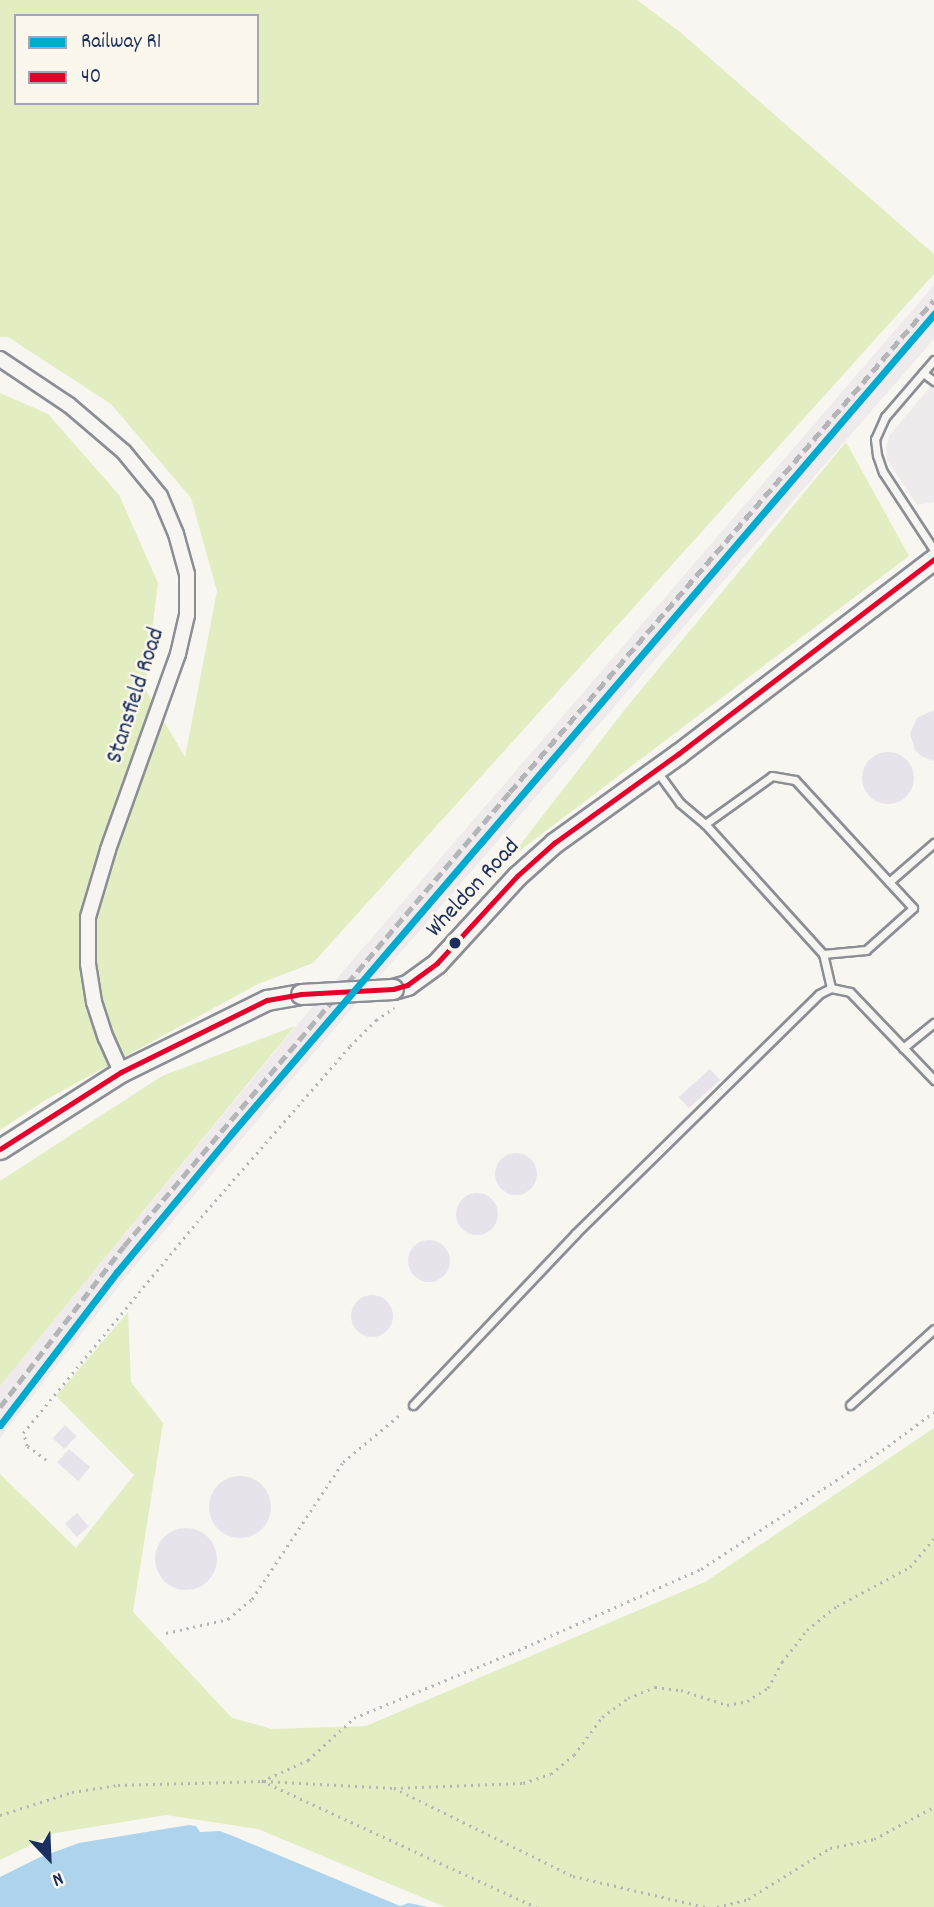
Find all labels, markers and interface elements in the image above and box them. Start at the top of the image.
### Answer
legend [14,14,259,105]
text: Railway R1 [81,28,161,58]
text: 40 [81,63,101,93]
street label: Stansfield Road [102,625,172,767]
street label: Wheldon Road [421,834,527,944]
unlabelled marker [448,936,462,950]
north arrow [14,1823,84,1893]
text: N [48,1864,67,1892]

